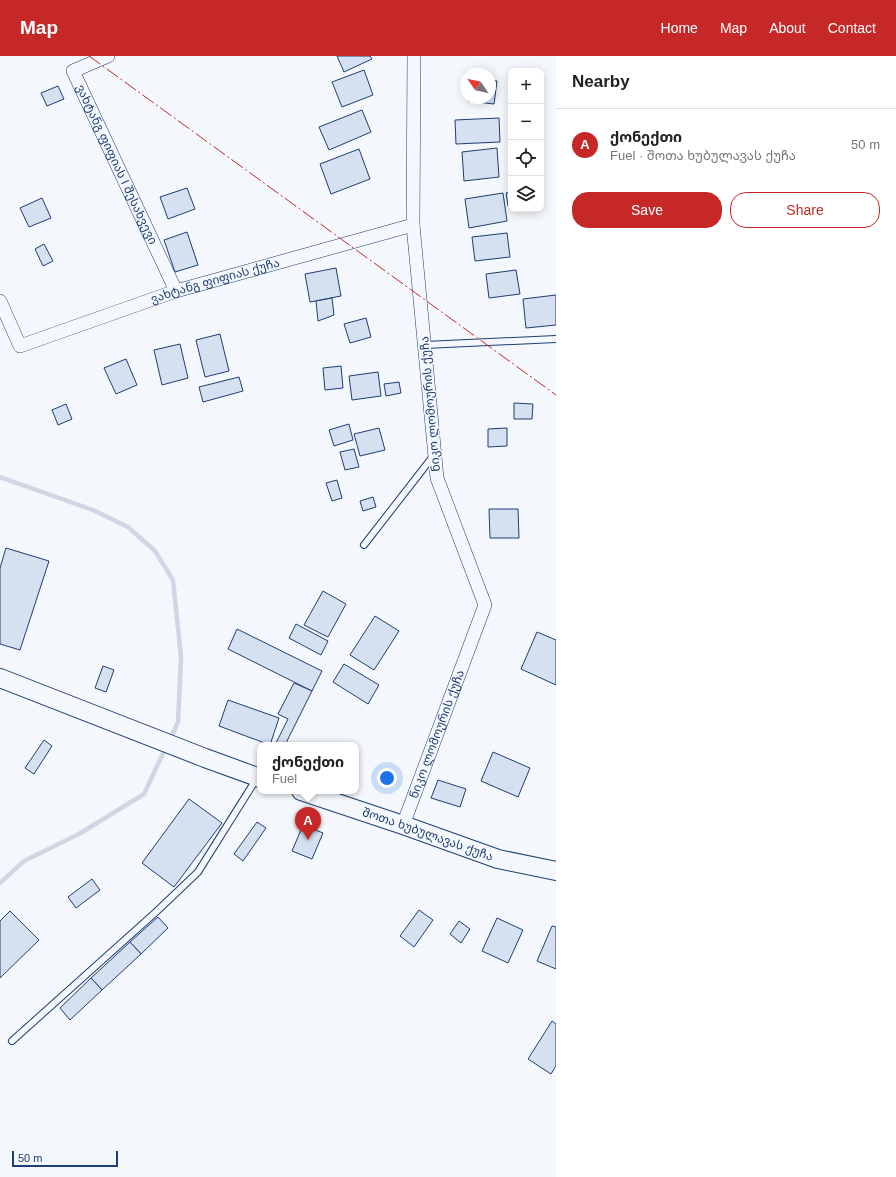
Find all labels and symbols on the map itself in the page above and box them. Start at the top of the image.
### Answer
north arrow [460,68,496,104]
street label: ვახტანგ ფიფიას I შესახვევი [73,82,160,247]
street label: ვახტანგ ფიფიას ქუჩა [149,256,281,306]
street label: ნიკო ლომოურის ქუჩა [417,336,444,472]
street label: ნიკო ლომოურის ქუჩა [407,668,467,800]
your location [377,768,397,788]
street label: შოთა ხუბულავას ქუჩა [361,805,495,864]
pin: A [295,807,321,840]
scale bar [12,1149,118,1168]

